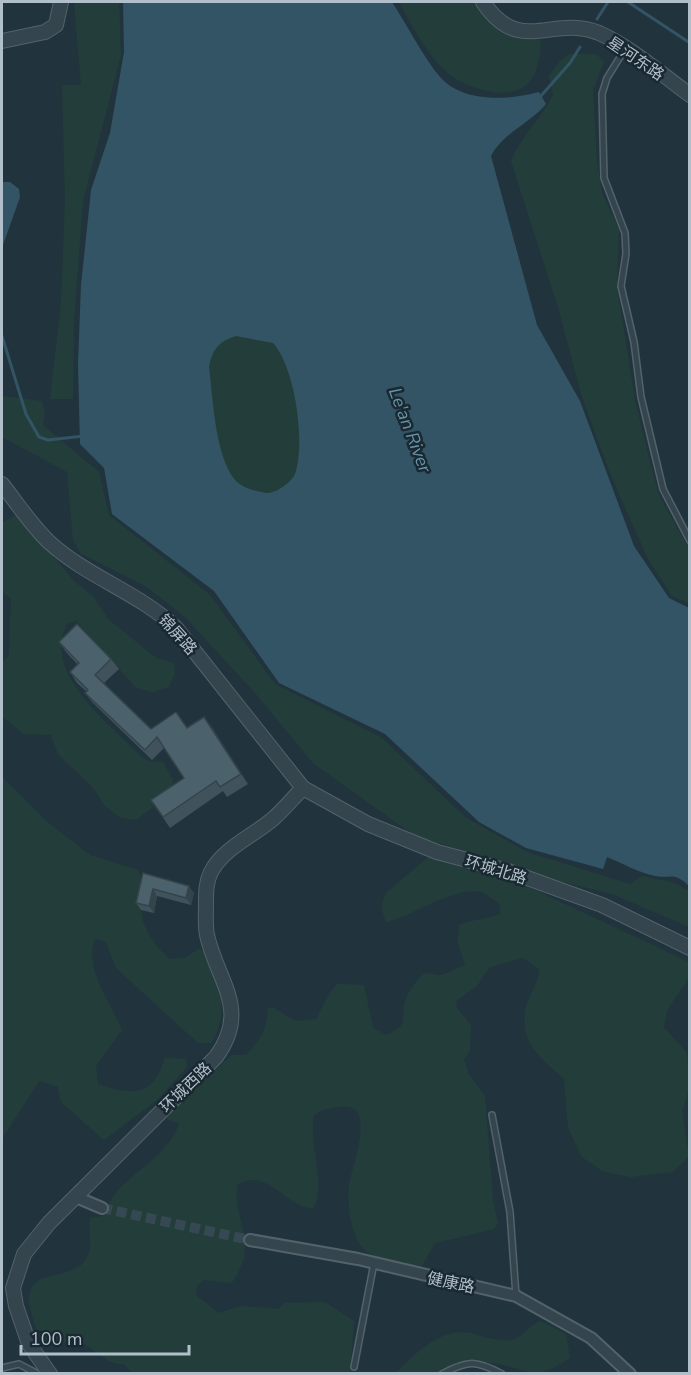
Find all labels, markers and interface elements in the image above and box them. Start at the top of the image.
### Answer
street label: 星河东路 [603,32,668,86]
water label: Le'an River [383,384,437,476]
street label: 锦屏路 [153,609,201,660]
street label: 环城北路 [462,850,530,890]
street label: 环城西路 [155,1058,216,1118]
street label: 健康路 [425,1267,477,1299]
scale bar [21,1318,189,1356]
text: 100 m [30,1327,82,1351]

